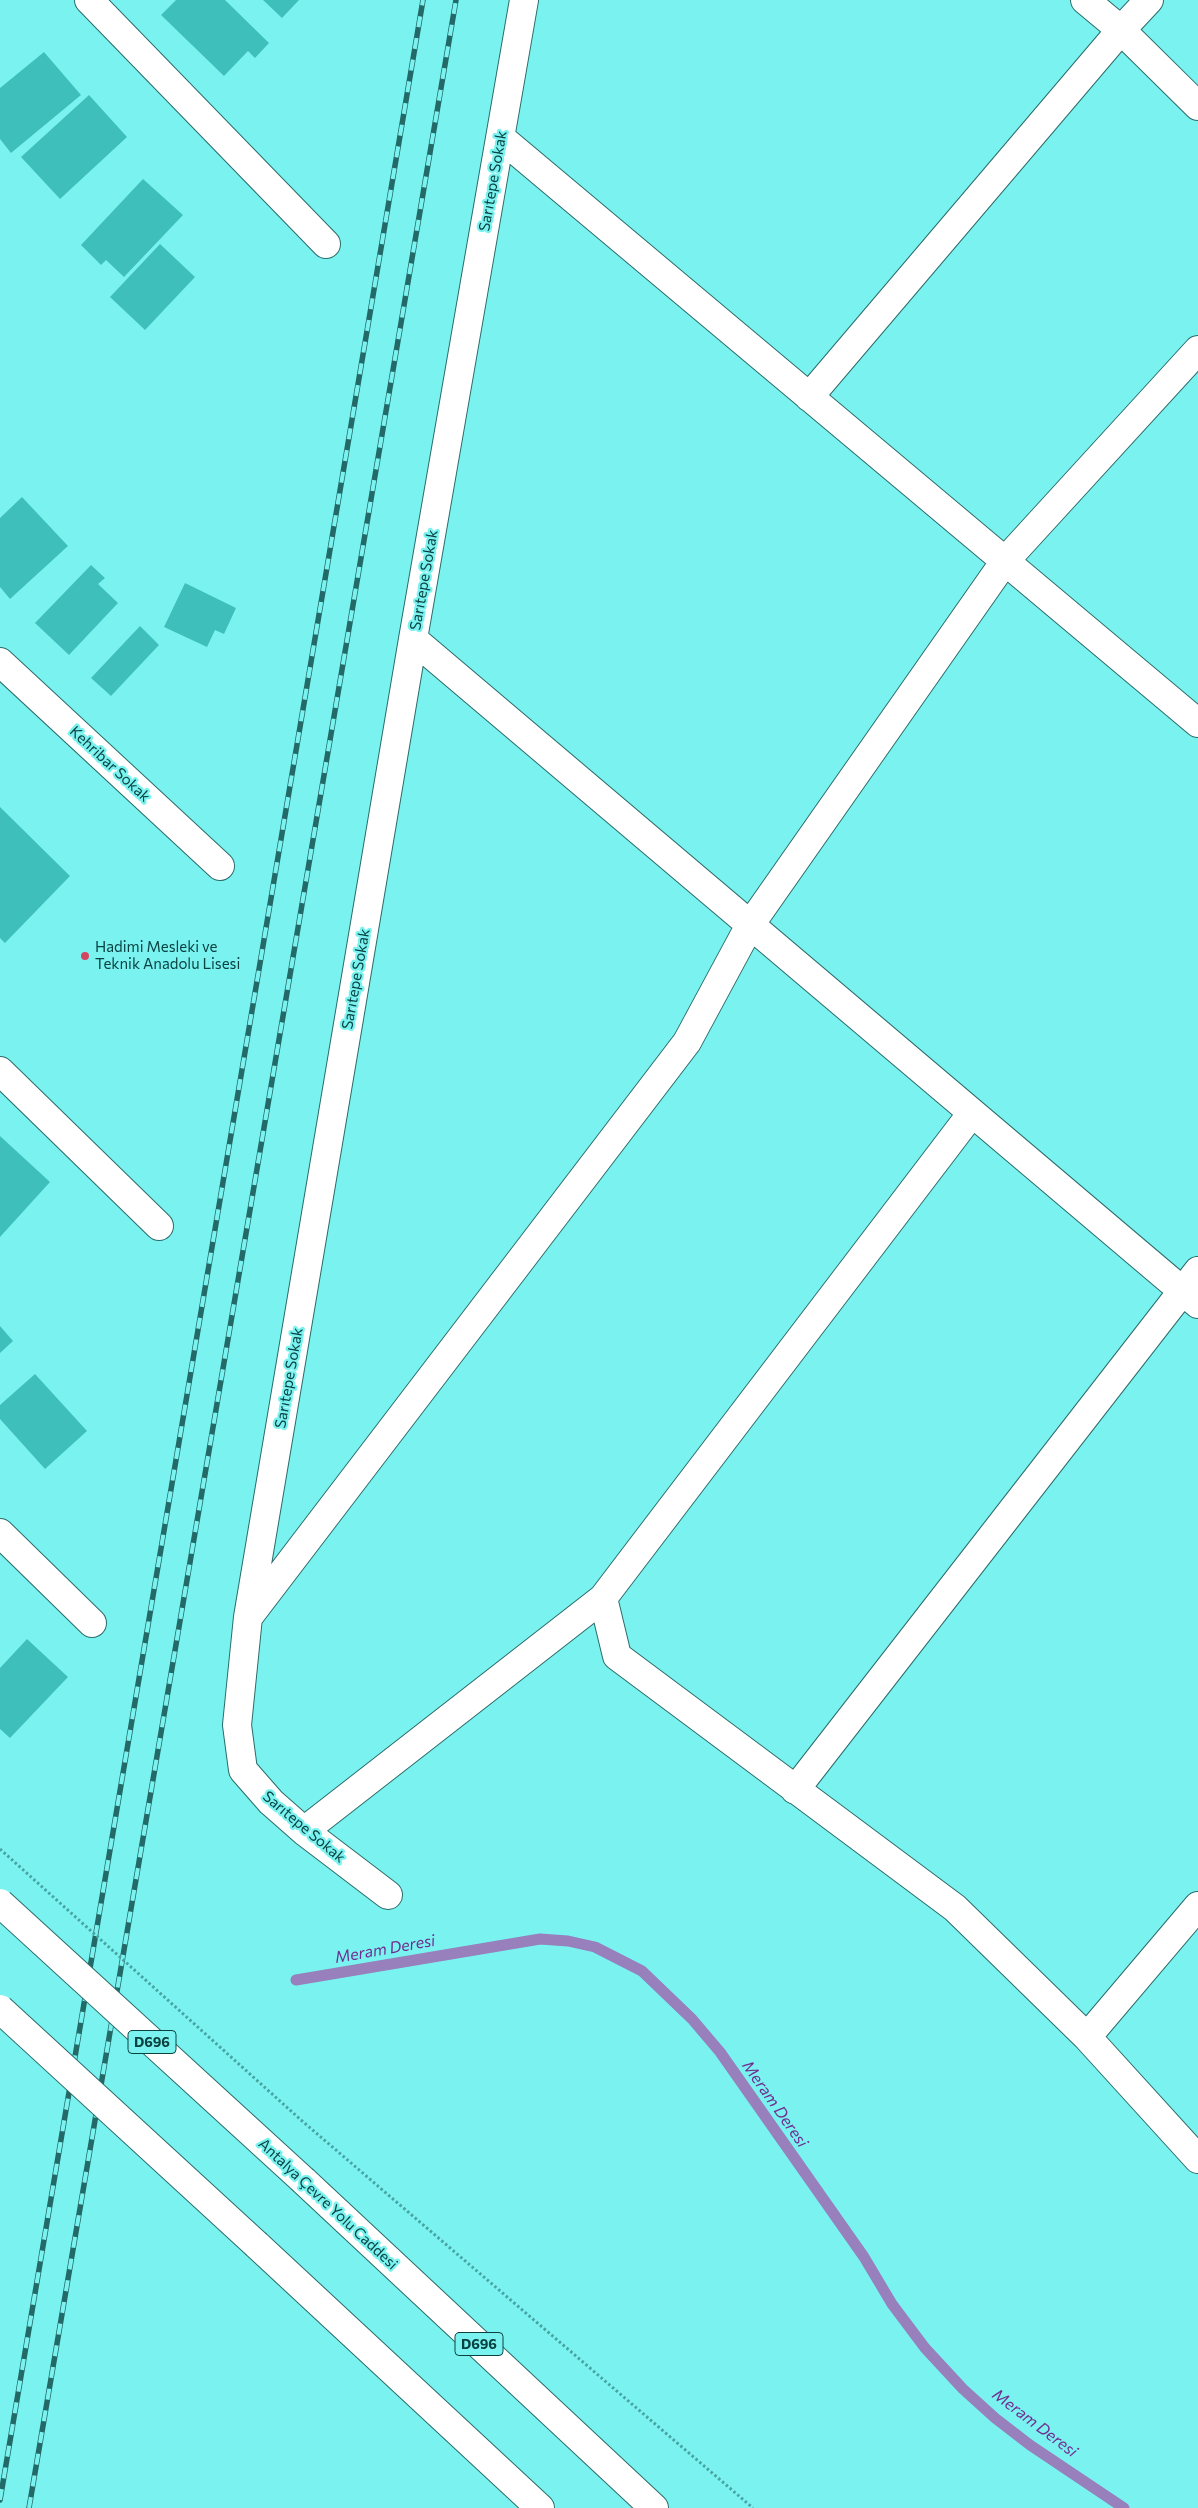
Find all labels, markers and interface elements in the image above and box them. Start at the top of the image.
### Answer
street label: Sarıtepe Sokak [475,129,511,233]
street label: Sarıtepe Sokak [406,528,442,632]
street label: Kehribar Sokak [66,722,154,806]
street label: Sarıtepe Sokak [338,927,374,1031]
place label: Hadimi Mesleki ve Teknik Anadolu Lisesi [95,938,240,973]
marker: Hadimi Mesleki ve Teknik Anadolu Lisesi [79,950,91,962]
street label: Sarıtepe Sokak [271,1326,307,1430]
street label: Sarıtepe Sokak [259,1787,349,1867]
water label: Meram Deresi [333,1931,437,1967]
road number: D696 [128,2030,176,2054]
water label: Meram Deresi [738,2057,812,2151]
street label: Antalya Çevre Yolu Caddesi [255,2135,401,2273]
road number: D696 [455,2332,503,2356]
water label: Meram Deresi [989,2385,1081,2461]

